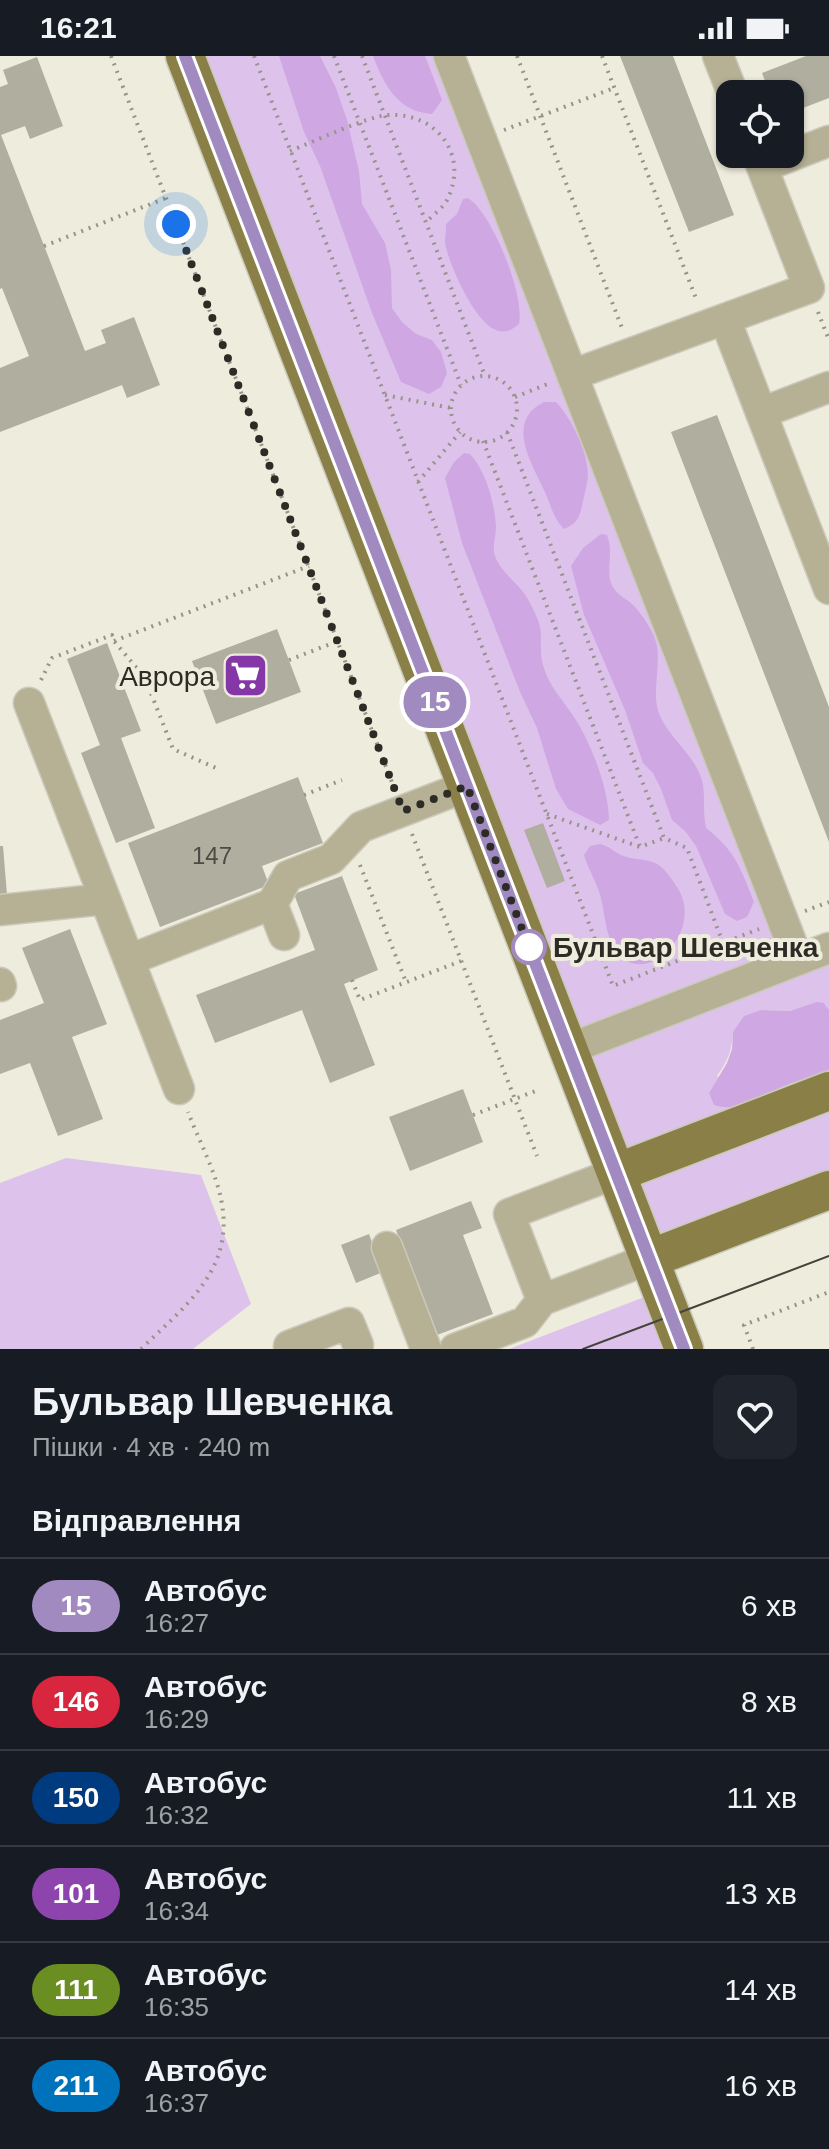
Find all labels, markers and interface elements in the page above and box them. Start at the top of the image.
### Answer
text: 16:21 [40,11,117,44]
map controls [716,80,804,168]
button: locate [716,80,804,168]
your location [156,204,196,244]
supermarket icon: Аврора [222,652,270,700]
place label: Аврора [119,661,215,692]
line badge: 15 [399,676,471,728]
text: 15 [419,686,451,717]
house number: 147 [192,842,232,869]
marker: Бульвар Шевченка [512,930,546,964]
place label: Бульвар Шевченка [553,932,819,963]
button: heart [713,1375,797,1459]
text: Бульвар Шевченка [32,1381,392,1423]
text: Пішки · 4 хв · 240 m [32,1432,270,1462]
text: Відправлення [32,1504,241,1537]
text: Автобус [144,1574,267,1607]
text: 6 хв [741,1589,797,1622]
text: 15 [60,1590,92,1621]
text: 16:27 [144,1608,209,1638]
text: Автобус [144,1670,267,1703]
text: 8 хв [741,1685,797,1718]
text: 146 [53,1686,99,1717]
text: 16:29 [144,1704,209,1734]
text: Автобус [144,1766,267,1799]
text: 11 хв [727,1781,797,1814]
text: 150 [53,1782,99,1813]
text: 16:32 [144,1800,209,1830]
text: Автобус [144,1862,267,1895]
text: 13 хв [724,1877,797,1910]
text: 101 [53,1878,99,1909]
text: 16:34 [144,1896,209,1926]
text: Автобус [144,1958,267,1991]
text: 14 хв [724,1973,797,2006]
text: 111 [54,1974,98,2005]
text: 16:35 [144,1992,209,2022]
text: Автобус [144,2054,267,2087]
text: 16 хв [724,2069,797,2102]
text: 211 [53,2070,99,2101]
text: 16:37 [144,2088,209,2118]

